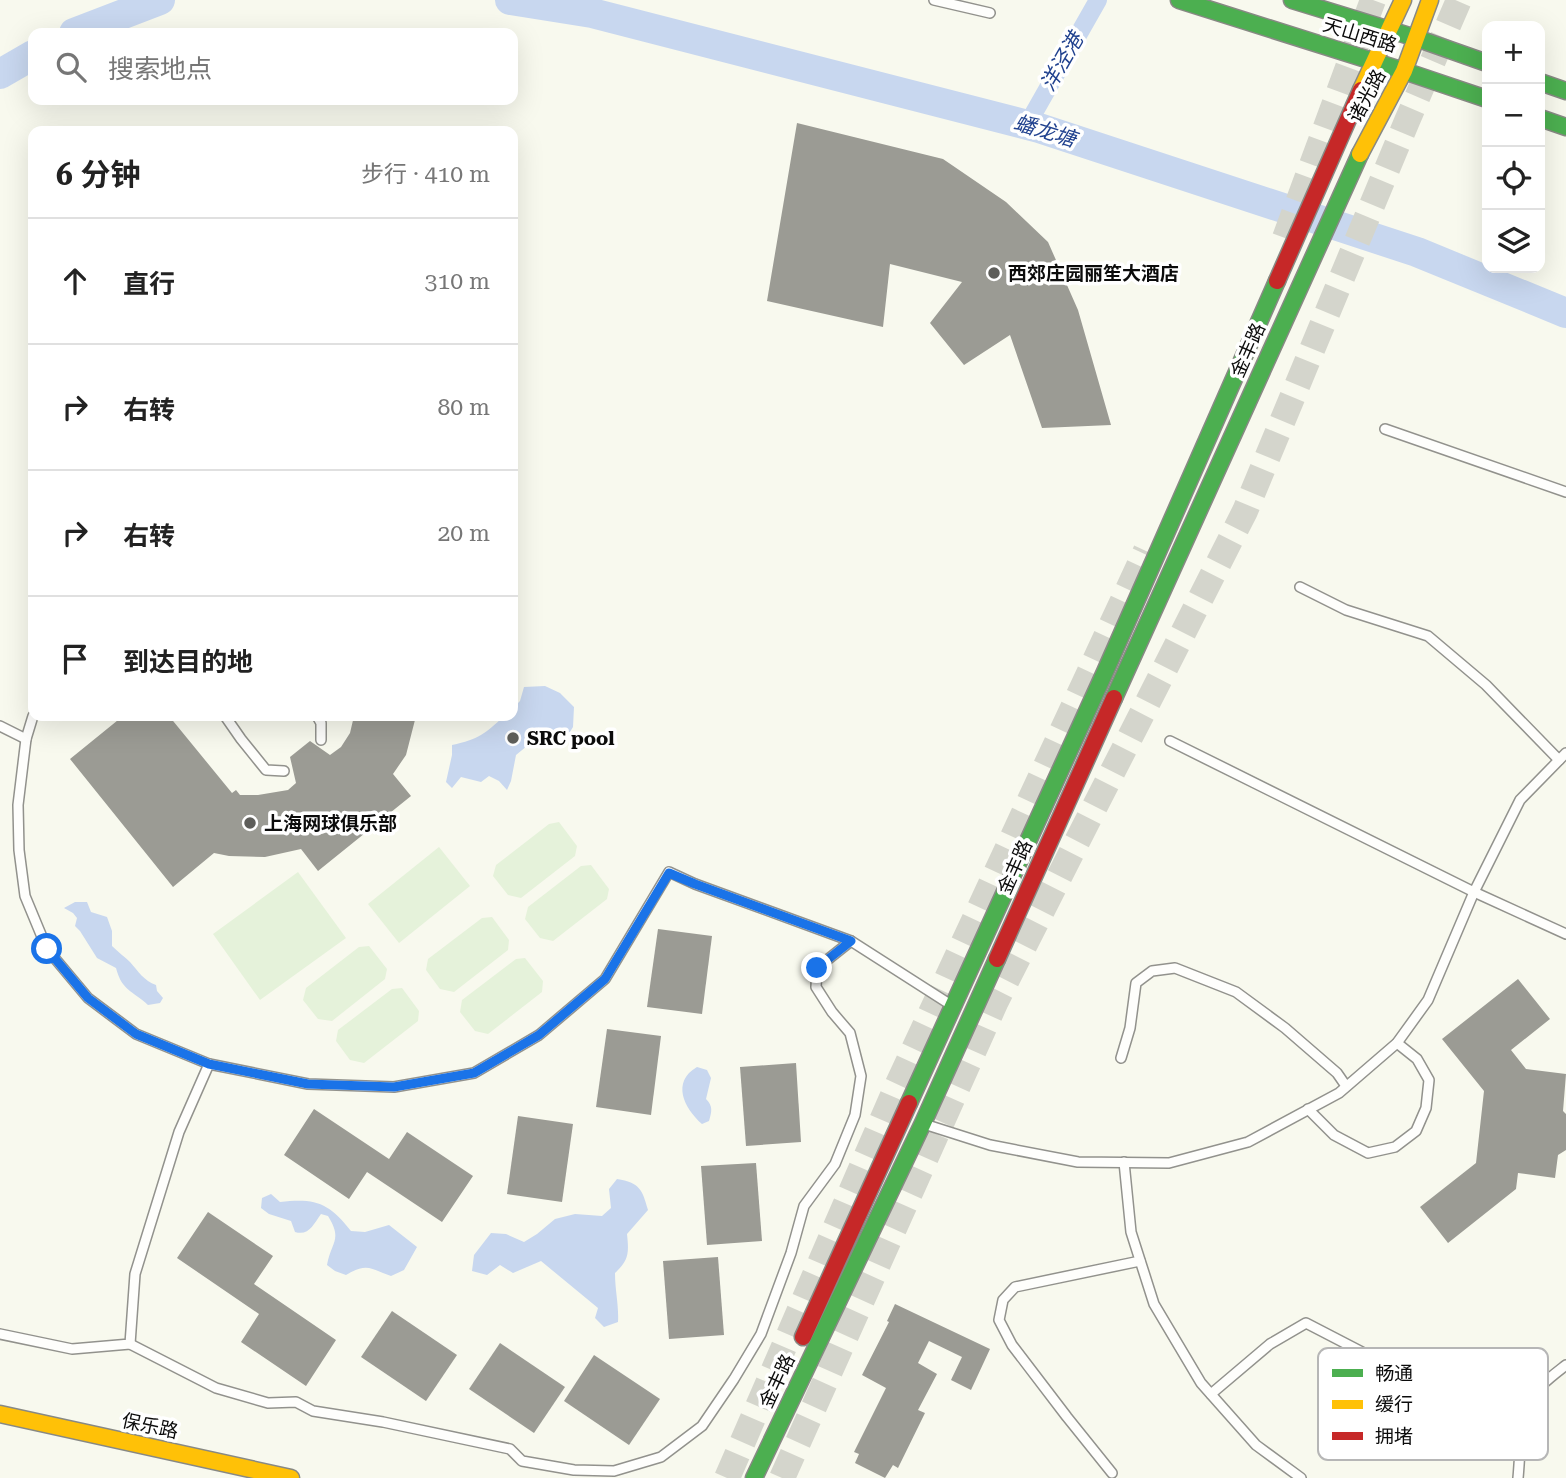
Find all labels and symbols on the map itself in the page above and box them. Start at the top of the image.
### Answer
street label: 天山西路 [1320,13,1400,57]
water label: 洋泾港 [1036,26,1090,95]
street label: 诸光路 [1343,65,1391,127]
water label: 蟠龙塘 [1011,110,1082,153]
place label: 西郊庄园丽笙大酒店 [1008,262,1179,285]
marker: 西郊庄园丽笙大酒店 [986,265,1002,281]
street label: 金丰路 [1226,319,1270,381]
place label: SRC pool [527,727,615,750]
marker: SRC pool [505,730,521,746]
place label: 上海网球俱乐部 [264,812,397,835]
marker: 上海网球俱乐部 [242,815,258,831]
street label: 金丰路 [993,836,1037,898]
route start [31,933,62,964]
route end [801,952,832,983]
legend [1318,1348,1548,1460]
street label: 金丰路 [755,1350,799,1412]
text: 畅通 [1375,1362,1413,1385]
text: 缓行 [1375,1393,1413,1416]
street label: 保乐路 [120,1409,180,1443]
text: 拥堵 [1375,1425,1413,1448]

